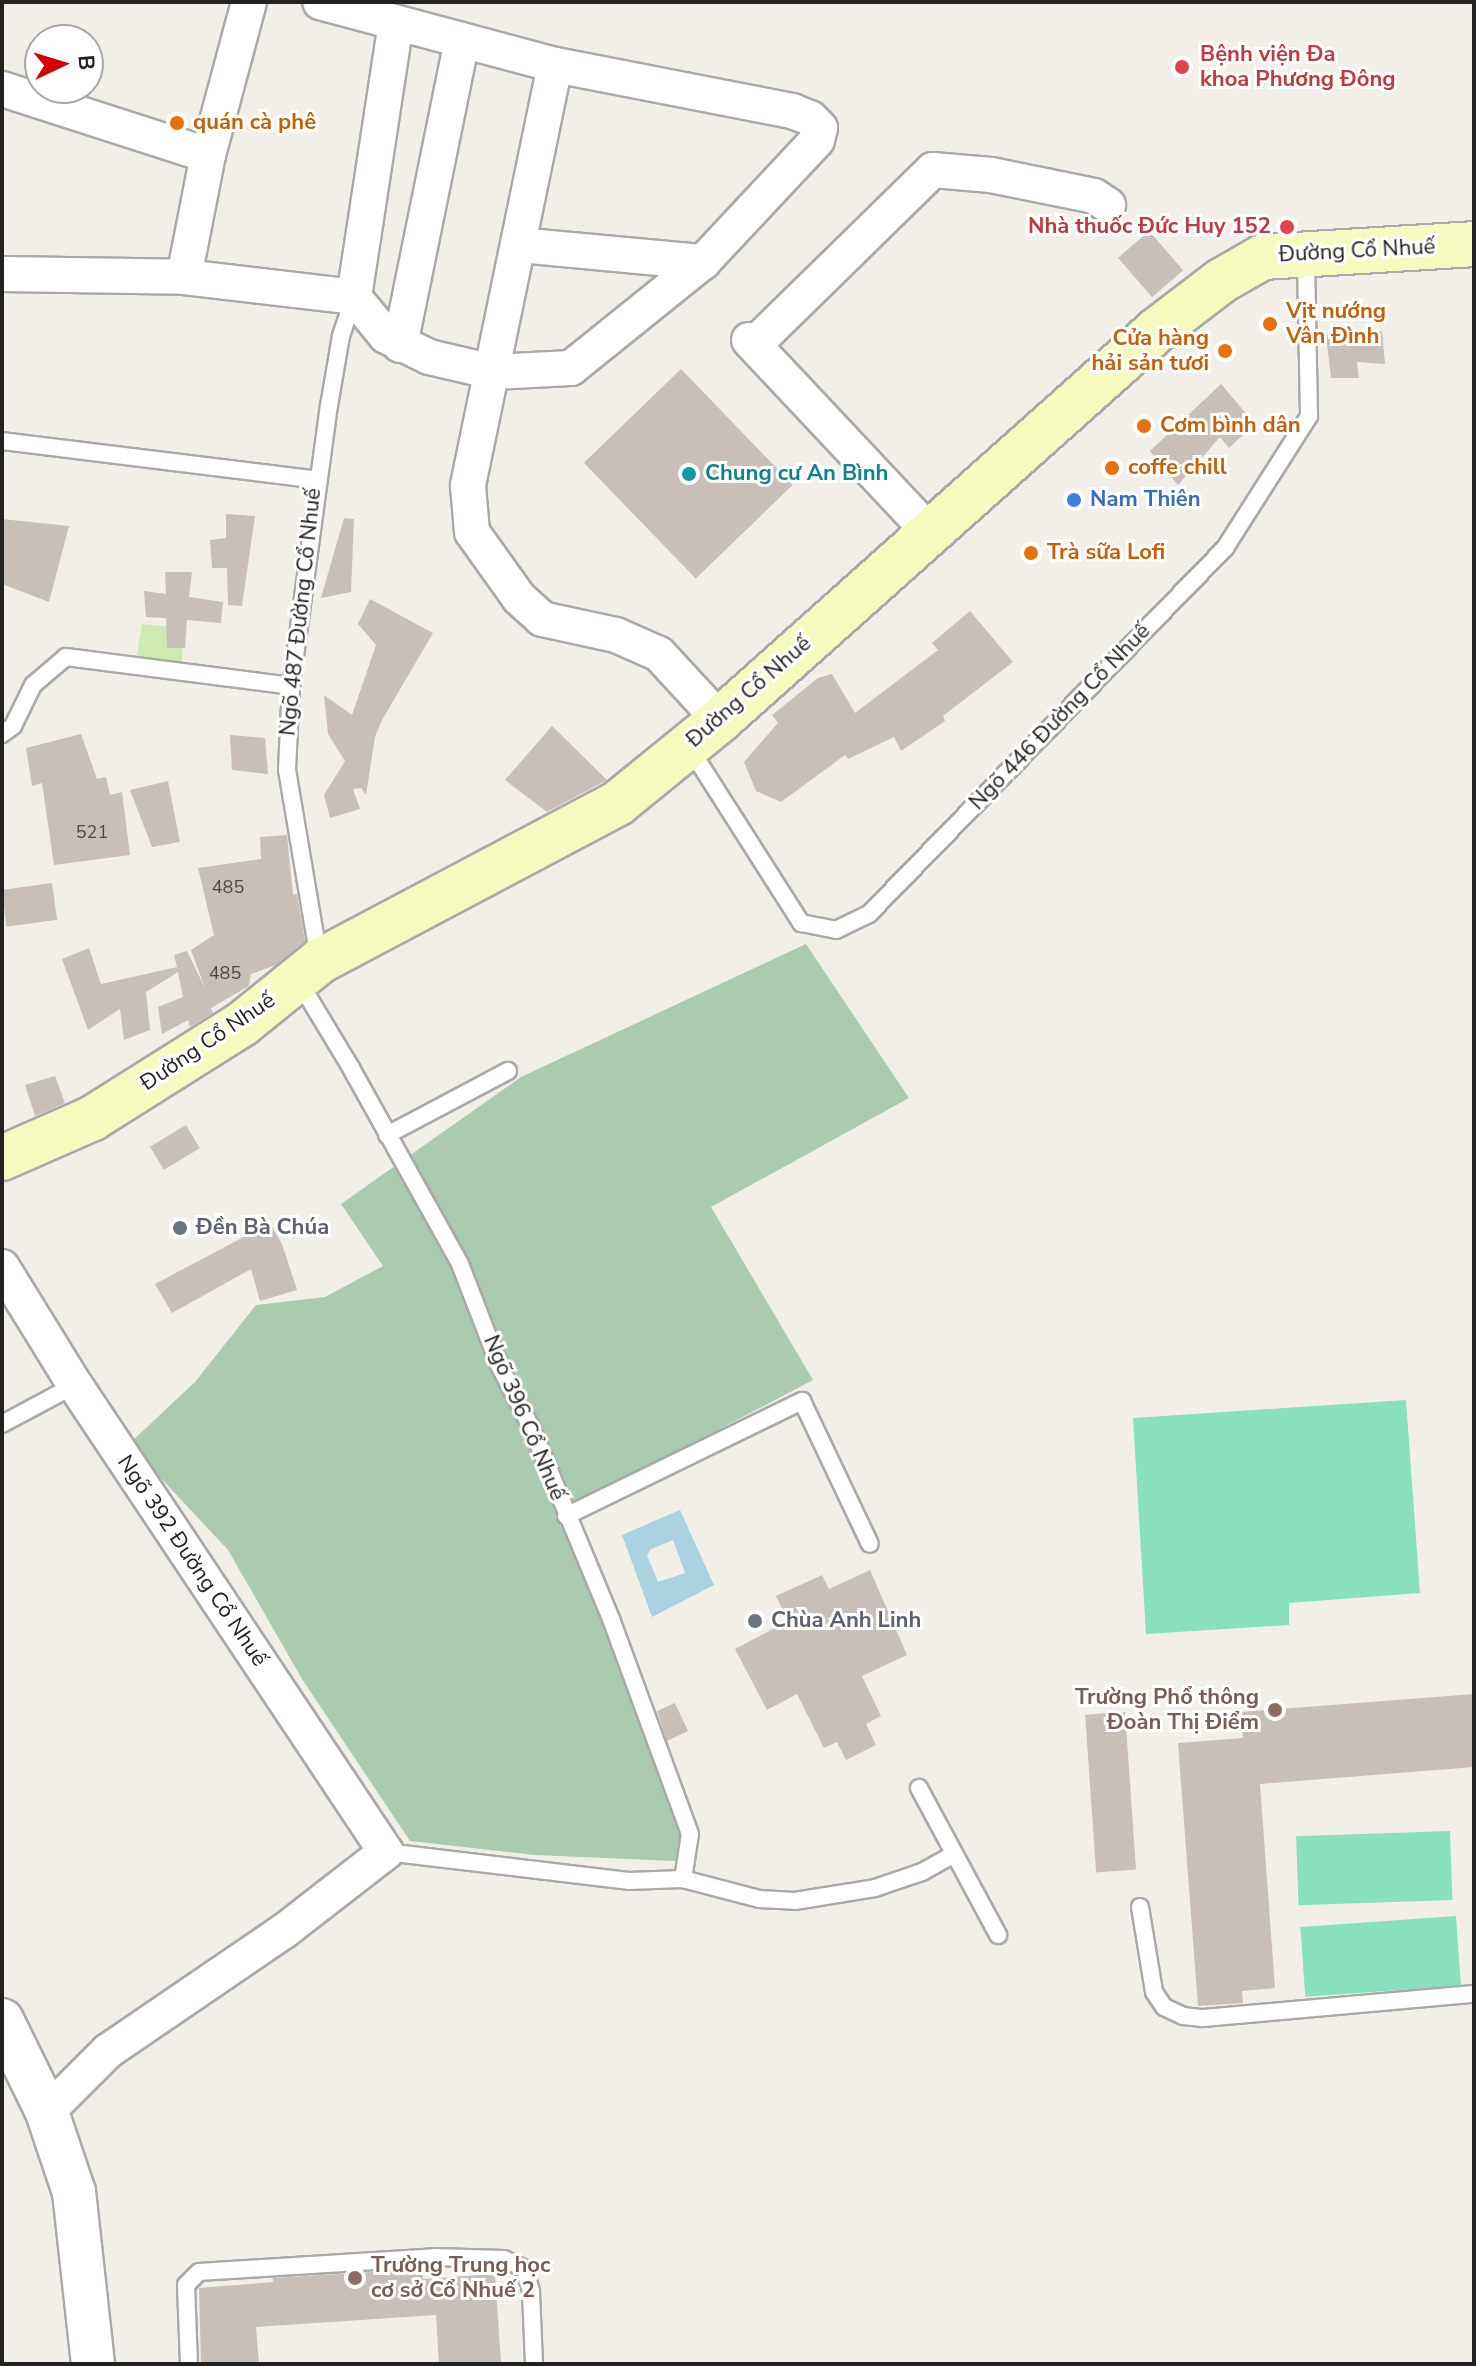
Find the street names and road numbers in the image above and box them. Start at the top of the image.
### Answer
street label: Đường Cổ Nhuế [1278,234,1436,268]
street label: Ngõ 487 Đường Cổ Nhuế [275,487,327,737]
street label: Ngõ 446 Đường Cổ Nhuế [964,618,1156,816]
street label: Đường Cổ Nhuế [681,631,817,753]
street label: Đường Cổ Nhuế [136,987,280,1097]
street label: Ngõ 396 Cổ Nhuế [477,1331,571,1505]
street label: Ngõ 392 Đường Cổ Nhuế [111,1450,273,1672]

